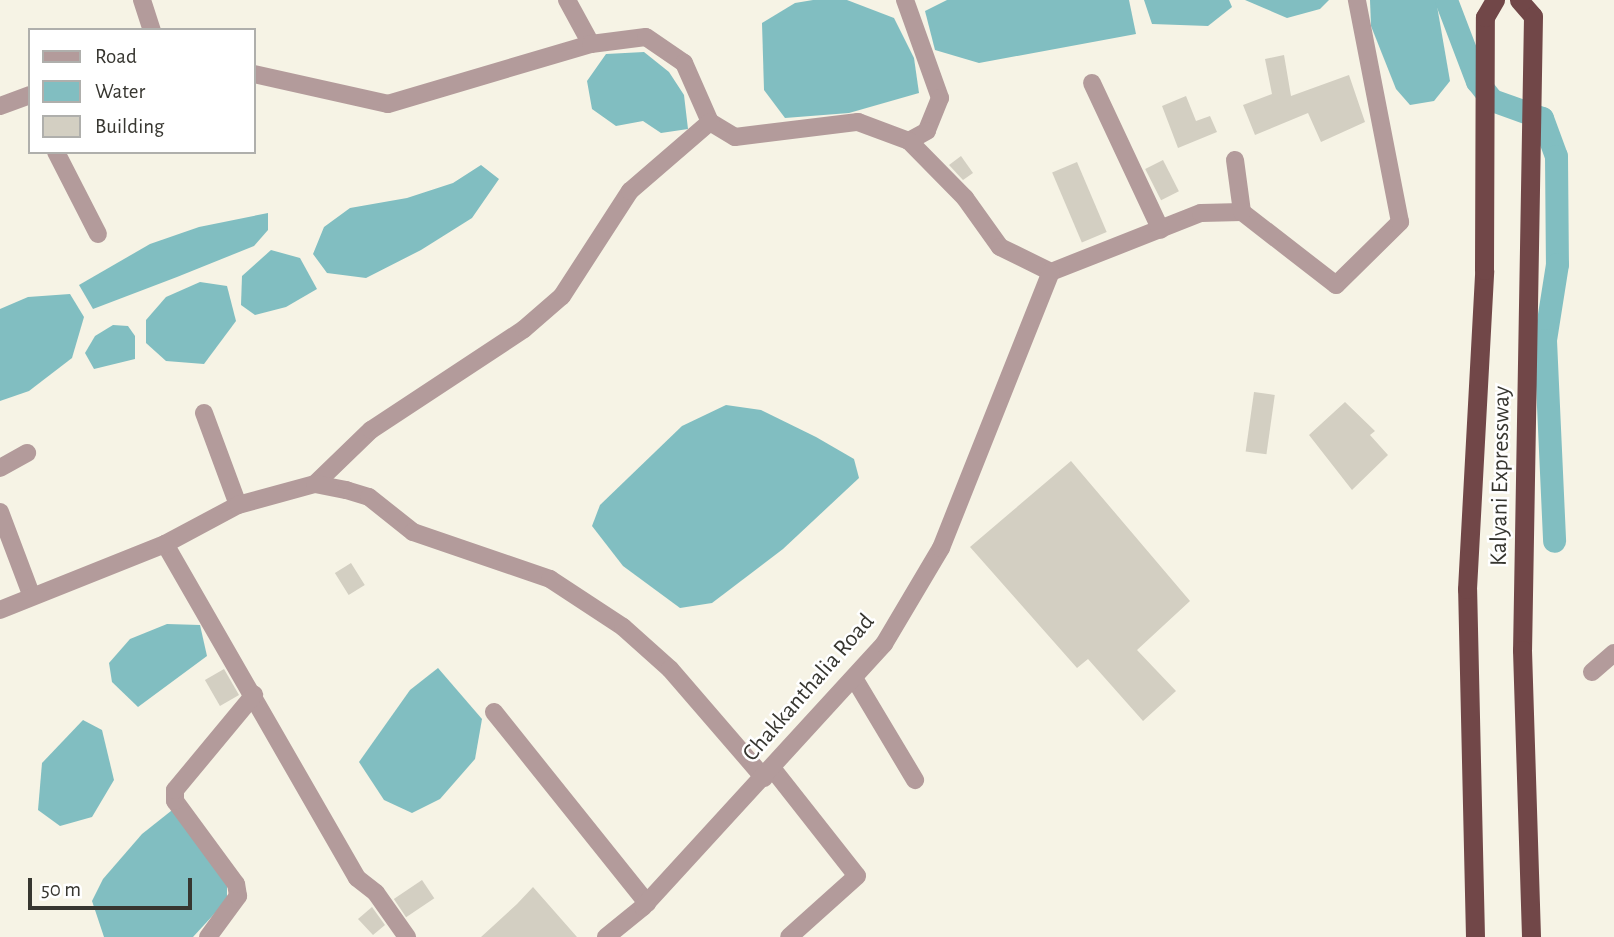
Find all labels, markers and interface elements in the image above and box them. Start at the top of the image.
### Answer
legend [28,28,256,154]
text: Road [95,46,137,67]
text: Water [95,81,145,102]
text: Building [95,116,164,137]
street label: Kalyani Expressway [1485,386,1517,566]
street label: Chakkanthalia Road [737,608,881,768]
scale bar [32,864,196,908]
text: 50 m [41,879,81,900]

